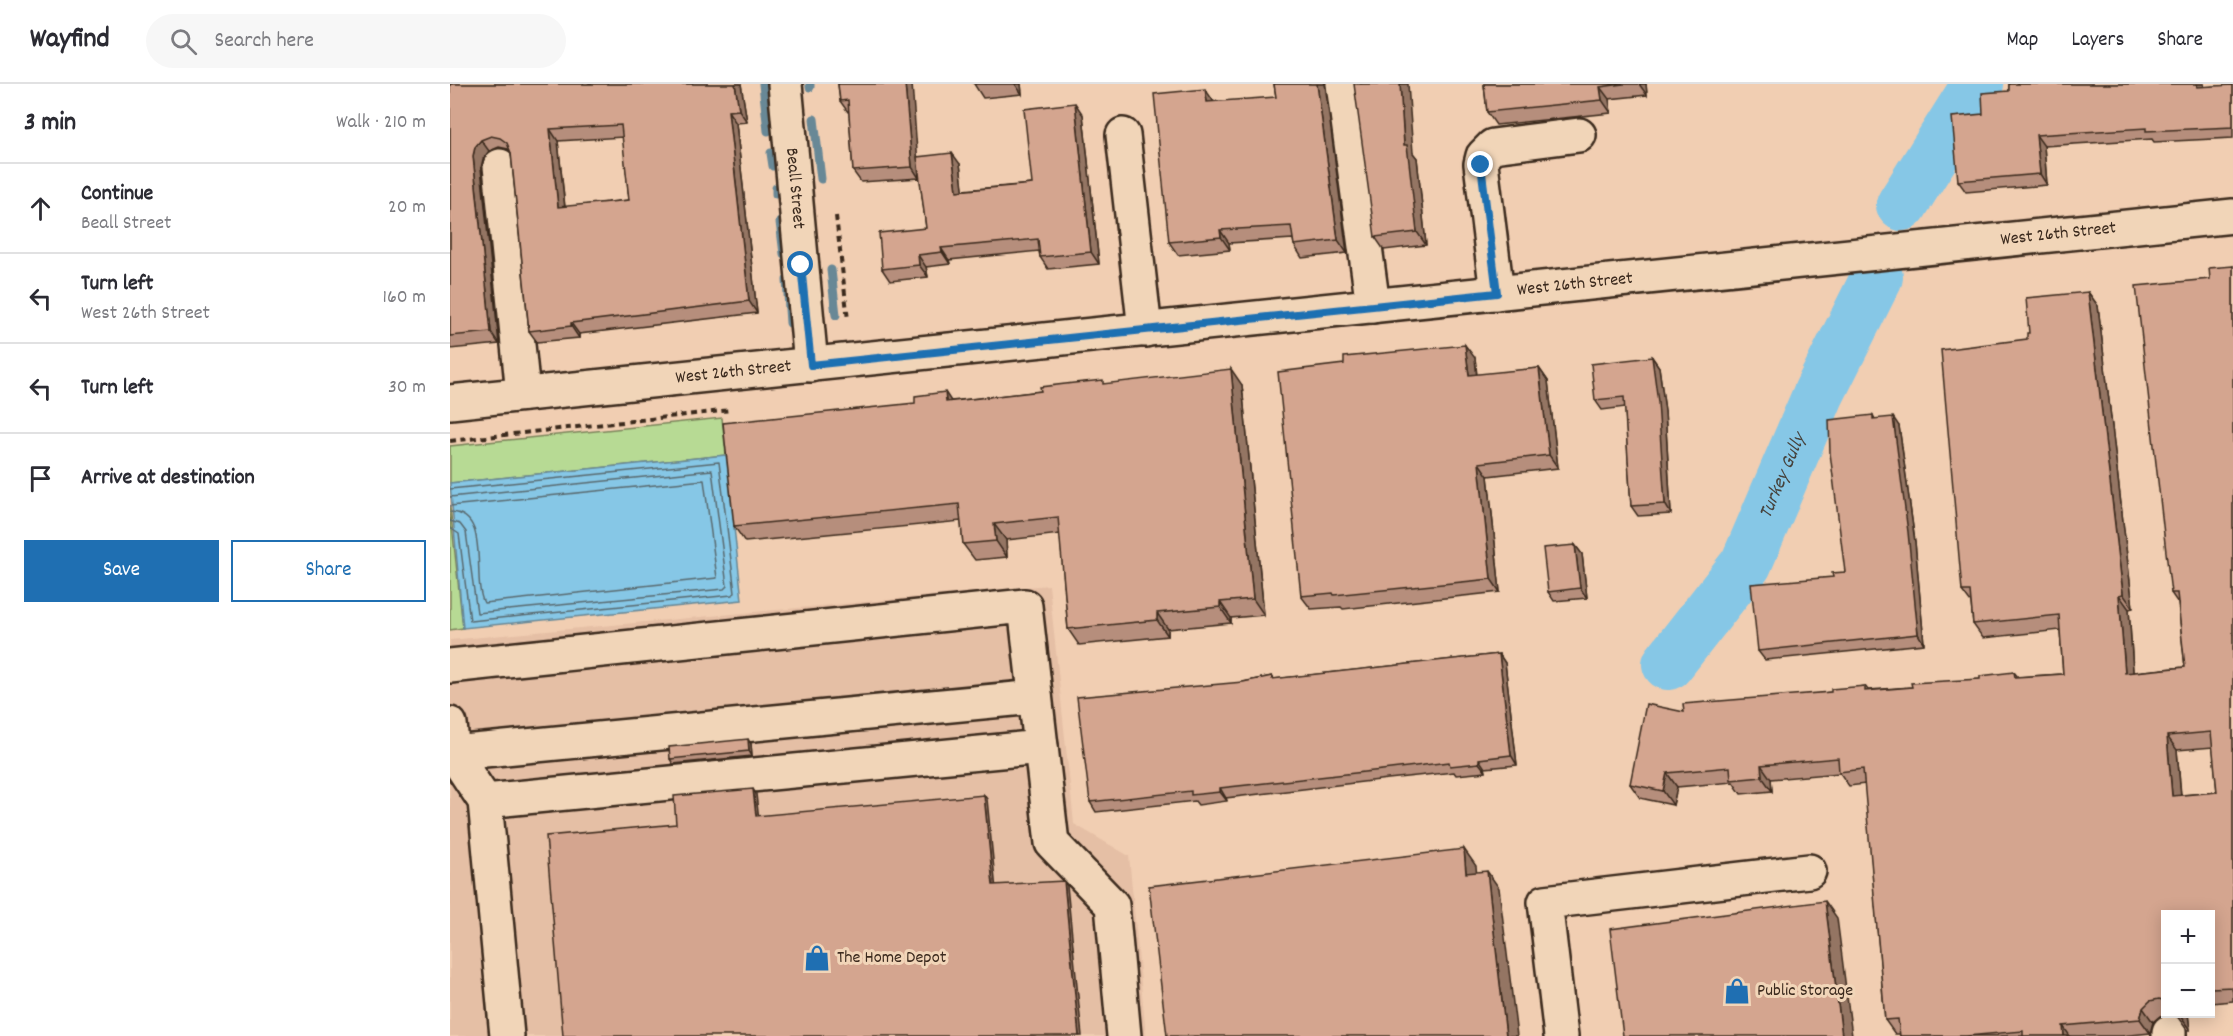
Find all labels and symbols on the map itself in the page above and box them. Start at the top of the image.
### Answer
street label: Beall Street [778,147,811,231]
route end [1467,151,1493,177]
street label: West 26th Street [1999,216,2118,253]
route start [787,251,813,277]
street label: West 26th Street [1516,266,1634,303]
street label: West 26th Street [674,354,793,391]
water label: Turkey Gully [1753,427,1815,523]
shop icon: The Home Depot [802,943,832,973]
place label: The Home Depot [837,946,947,971]
shop icon: Public Storage [1722,976,1752,1006]
place label: Public Storage [1757,979,1853,1004]

